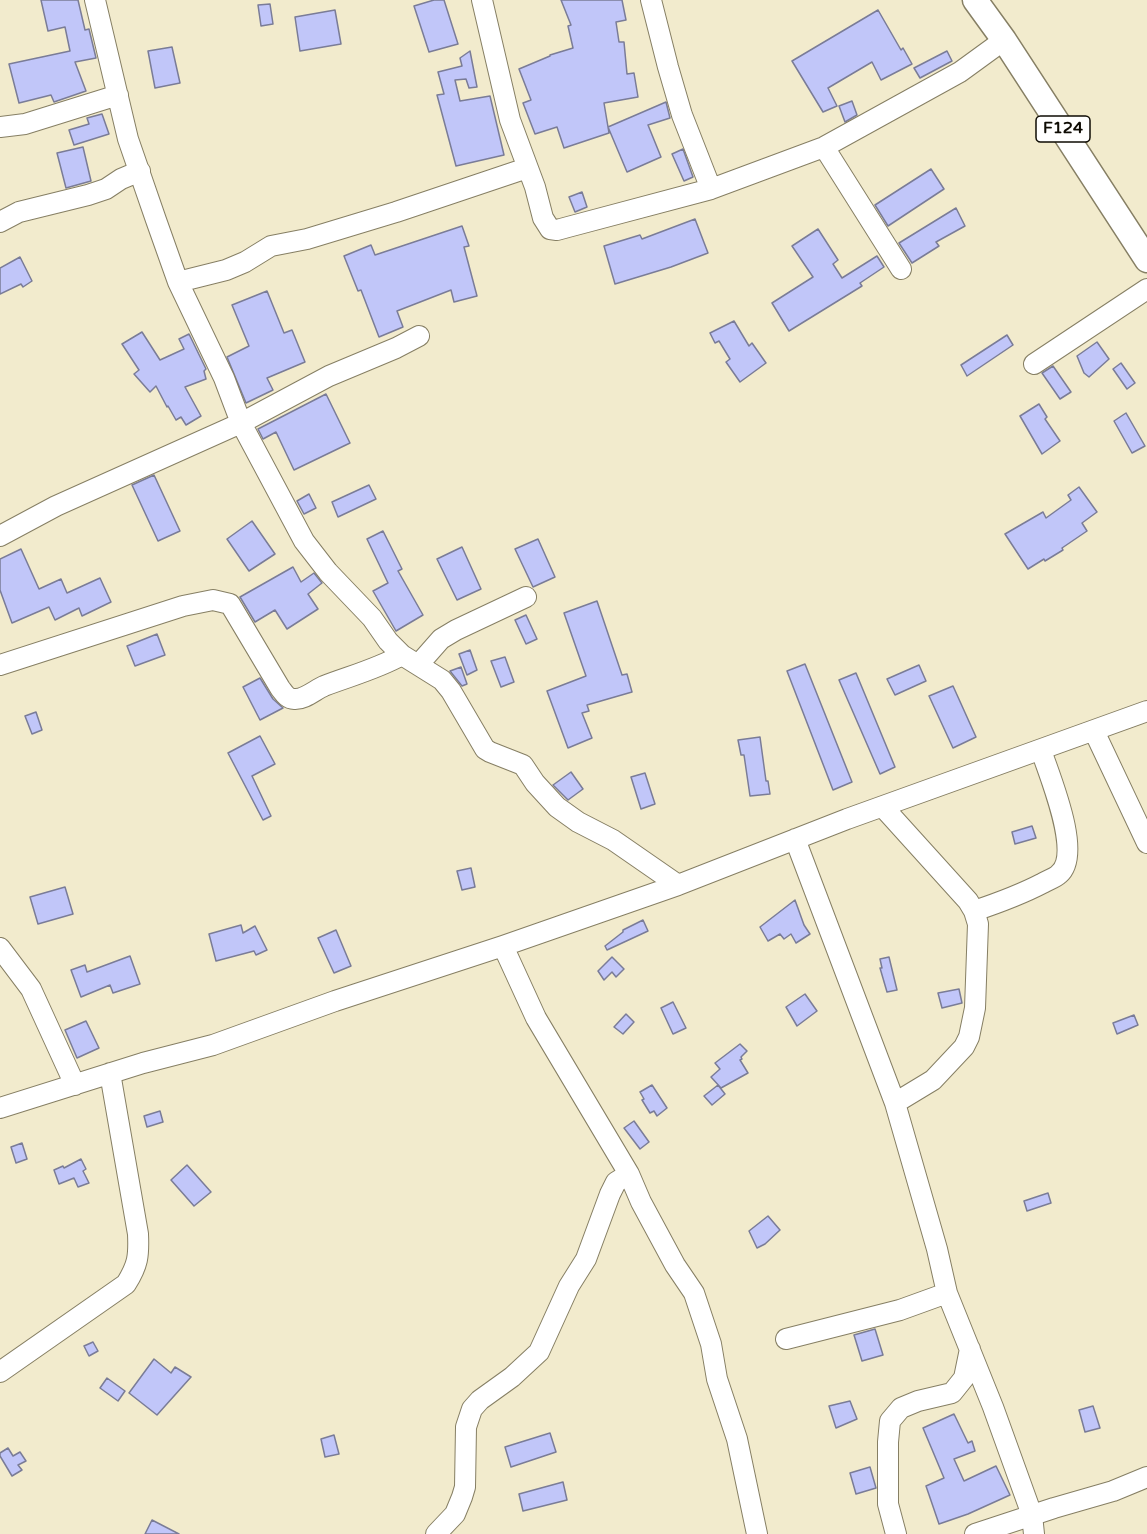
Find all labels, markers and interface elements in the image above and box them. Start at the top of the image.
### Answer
road number: F124 [1036,116,1090,142]

